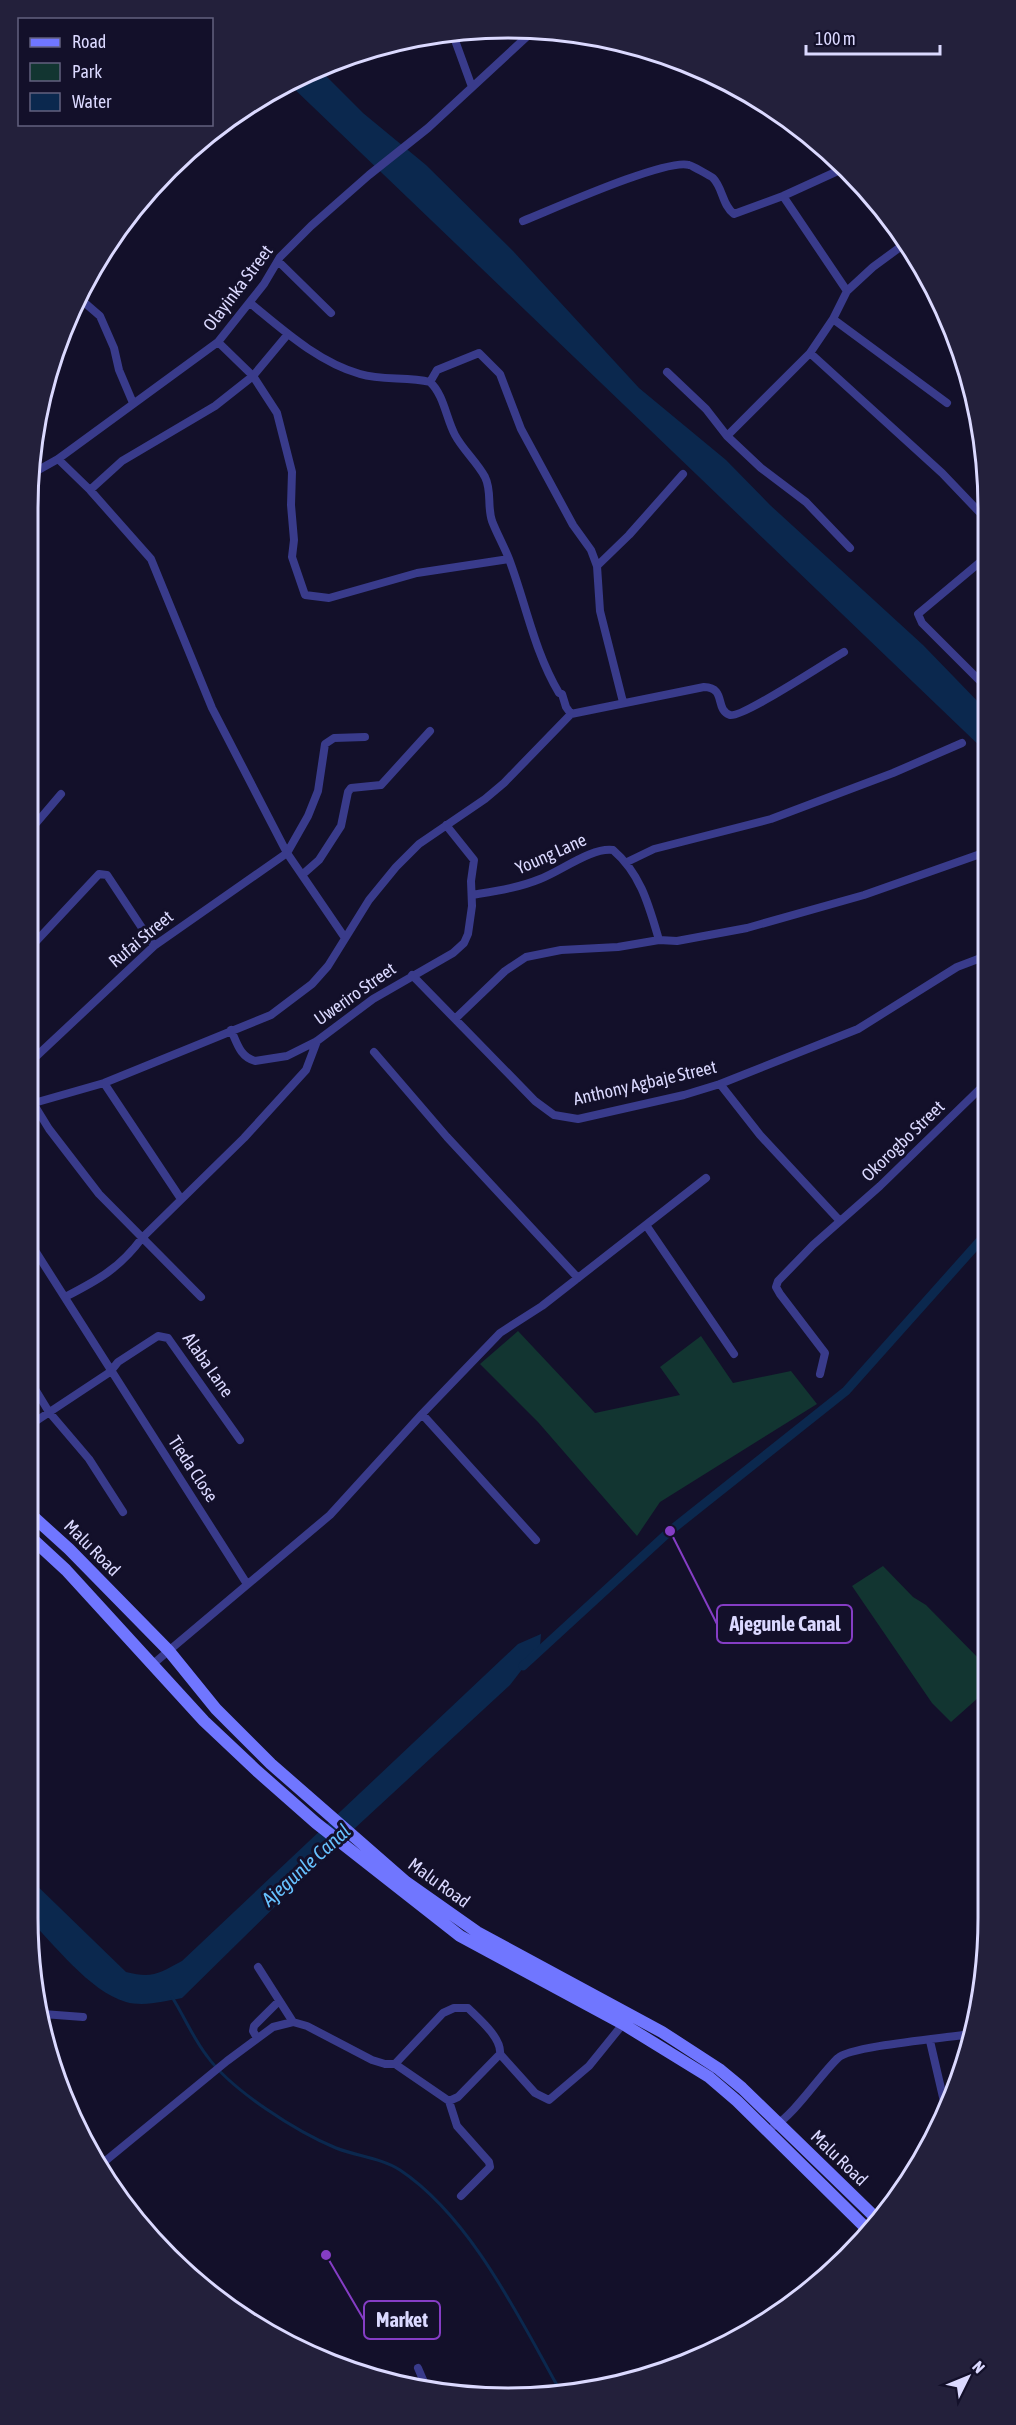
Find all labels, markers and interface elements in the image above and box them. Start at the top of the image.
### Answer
legend [18,18,213,126]
scale bar [806,18,940,56]
text: 100 m [815,28,856,49]
text: Road [72,31,106,52]
text: Park [72,61,102,82]
text: Water [72,91,112,112]
street label: Olayinka Street [198,241,277,335]
street label: Young Lane [512,829,589,878]
street label: Rufai Street [104,906,177,971]
street label: Uweriro Street [310,958,399,1029]
street label: Anthony Agbaje Street [571,1056,719,1109]
street label: Okorogbo Street [857,1096,948,1185]
street label: Alaba Lane [179,1329,238,1401]
street label: Tieda Close [164,1432,223,1506]
street label: Malu Road [60,1515,125,1580]
callout: Ajegunle Canal [717,1605,852,1643]
text: Ajegunle Canal [729,1612,841,1635]
water label: Ajegunle Canal [256,1819,355,1911]
street label: Malu Road [405,1853,474,1912]
street label: Malu Road [807,2126,872,2190]
callout: Market [364,2301,440,2339]
text: Market [376,2308,428,2331]
north arrow [938,2347,998,2407]
text: N [969,2357,989,2376]

